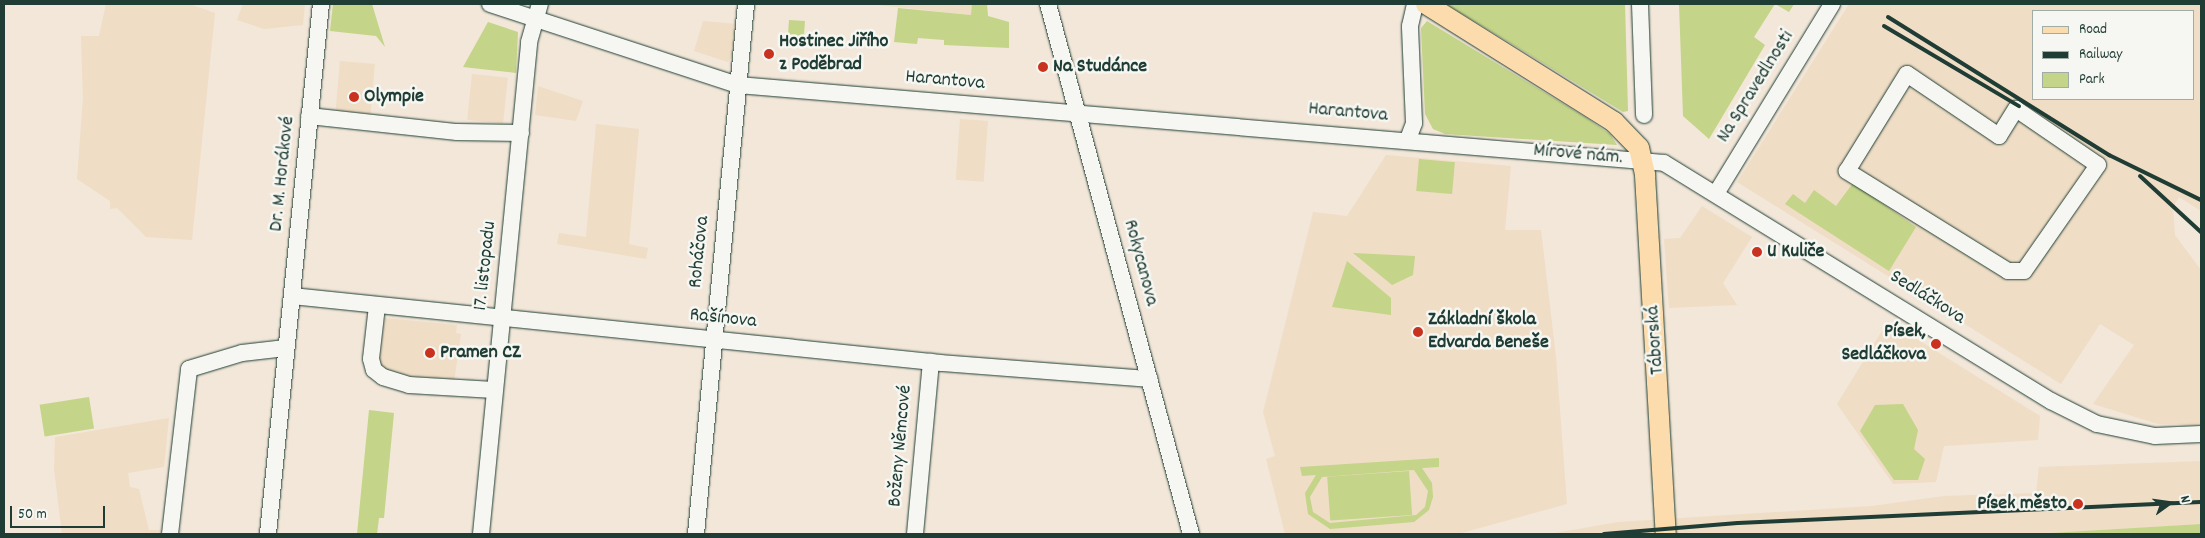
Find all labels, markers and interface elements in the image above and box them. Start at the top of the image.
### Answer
legend [2032,10,2195,100]
text: Road [2079,19,2107,41]
street label: Na Spravedlnosti [1712,27,1800,147]
place label: Hostinec Jiřího z Poděbrad [779,30,888,77]
text: Railway [2079,44,2122,66]
marker: Hostinec Jiřího z Poděbrad [763,48,775,60]
place label: Na Studánce [1053,55,1147,79]
marker: Na Studánce [1037,61,1049,73]
street label: Harantova [904,66,986,96]
text: Park [2079,69,2105,91]
place label: Olympie [364,85,424,109]
marker: Olympie [348,91,360,103]
street label: Harantova [1307,98,1389,128]
street label: Dr. M. Horákové [265,115,301,233]
street label: Mírové nám. [1532,139,1624,171]
street label: Roháčova [684,215,716,289]
street label: Rokycanova [1117,217,1163,309]
street label: 17. listopadu [469,220,503,312]
place label: U Kuliče [1767,240,1824,264]
marker: U Kuliče [1751,246,1763,258]
street label: Sedláčkova [1885,265,1969,331]
street label: Rašínova [688,304,758,334]
street label: Táborská [1642,304,1670,376]
place label: Základní škola Edvarda Beneše [1428,309,1549,356]
place label: Písek, Sedláčkova [1841,320,1926,367]
marker: Základní škola Edvarda Beneše [1412,326,1424,338]
marker: Písek, Sedláčkova [1930,338,1942,350]
place label: Pramen CZ [440,341,521,365]
marker: Pramen CZ [424,347,436,359]
street label: Boženy Němcové [884,384,918,508]
north arrow [2145,478,2195,528]
place label: Písek město [1977,492,2067,516]
text: N [2174,494,2195,505]
scale bar [12,496,108,528]
marker: Písek město [2071,497,2085,511]
text: 50 m [18,504,47,526]

